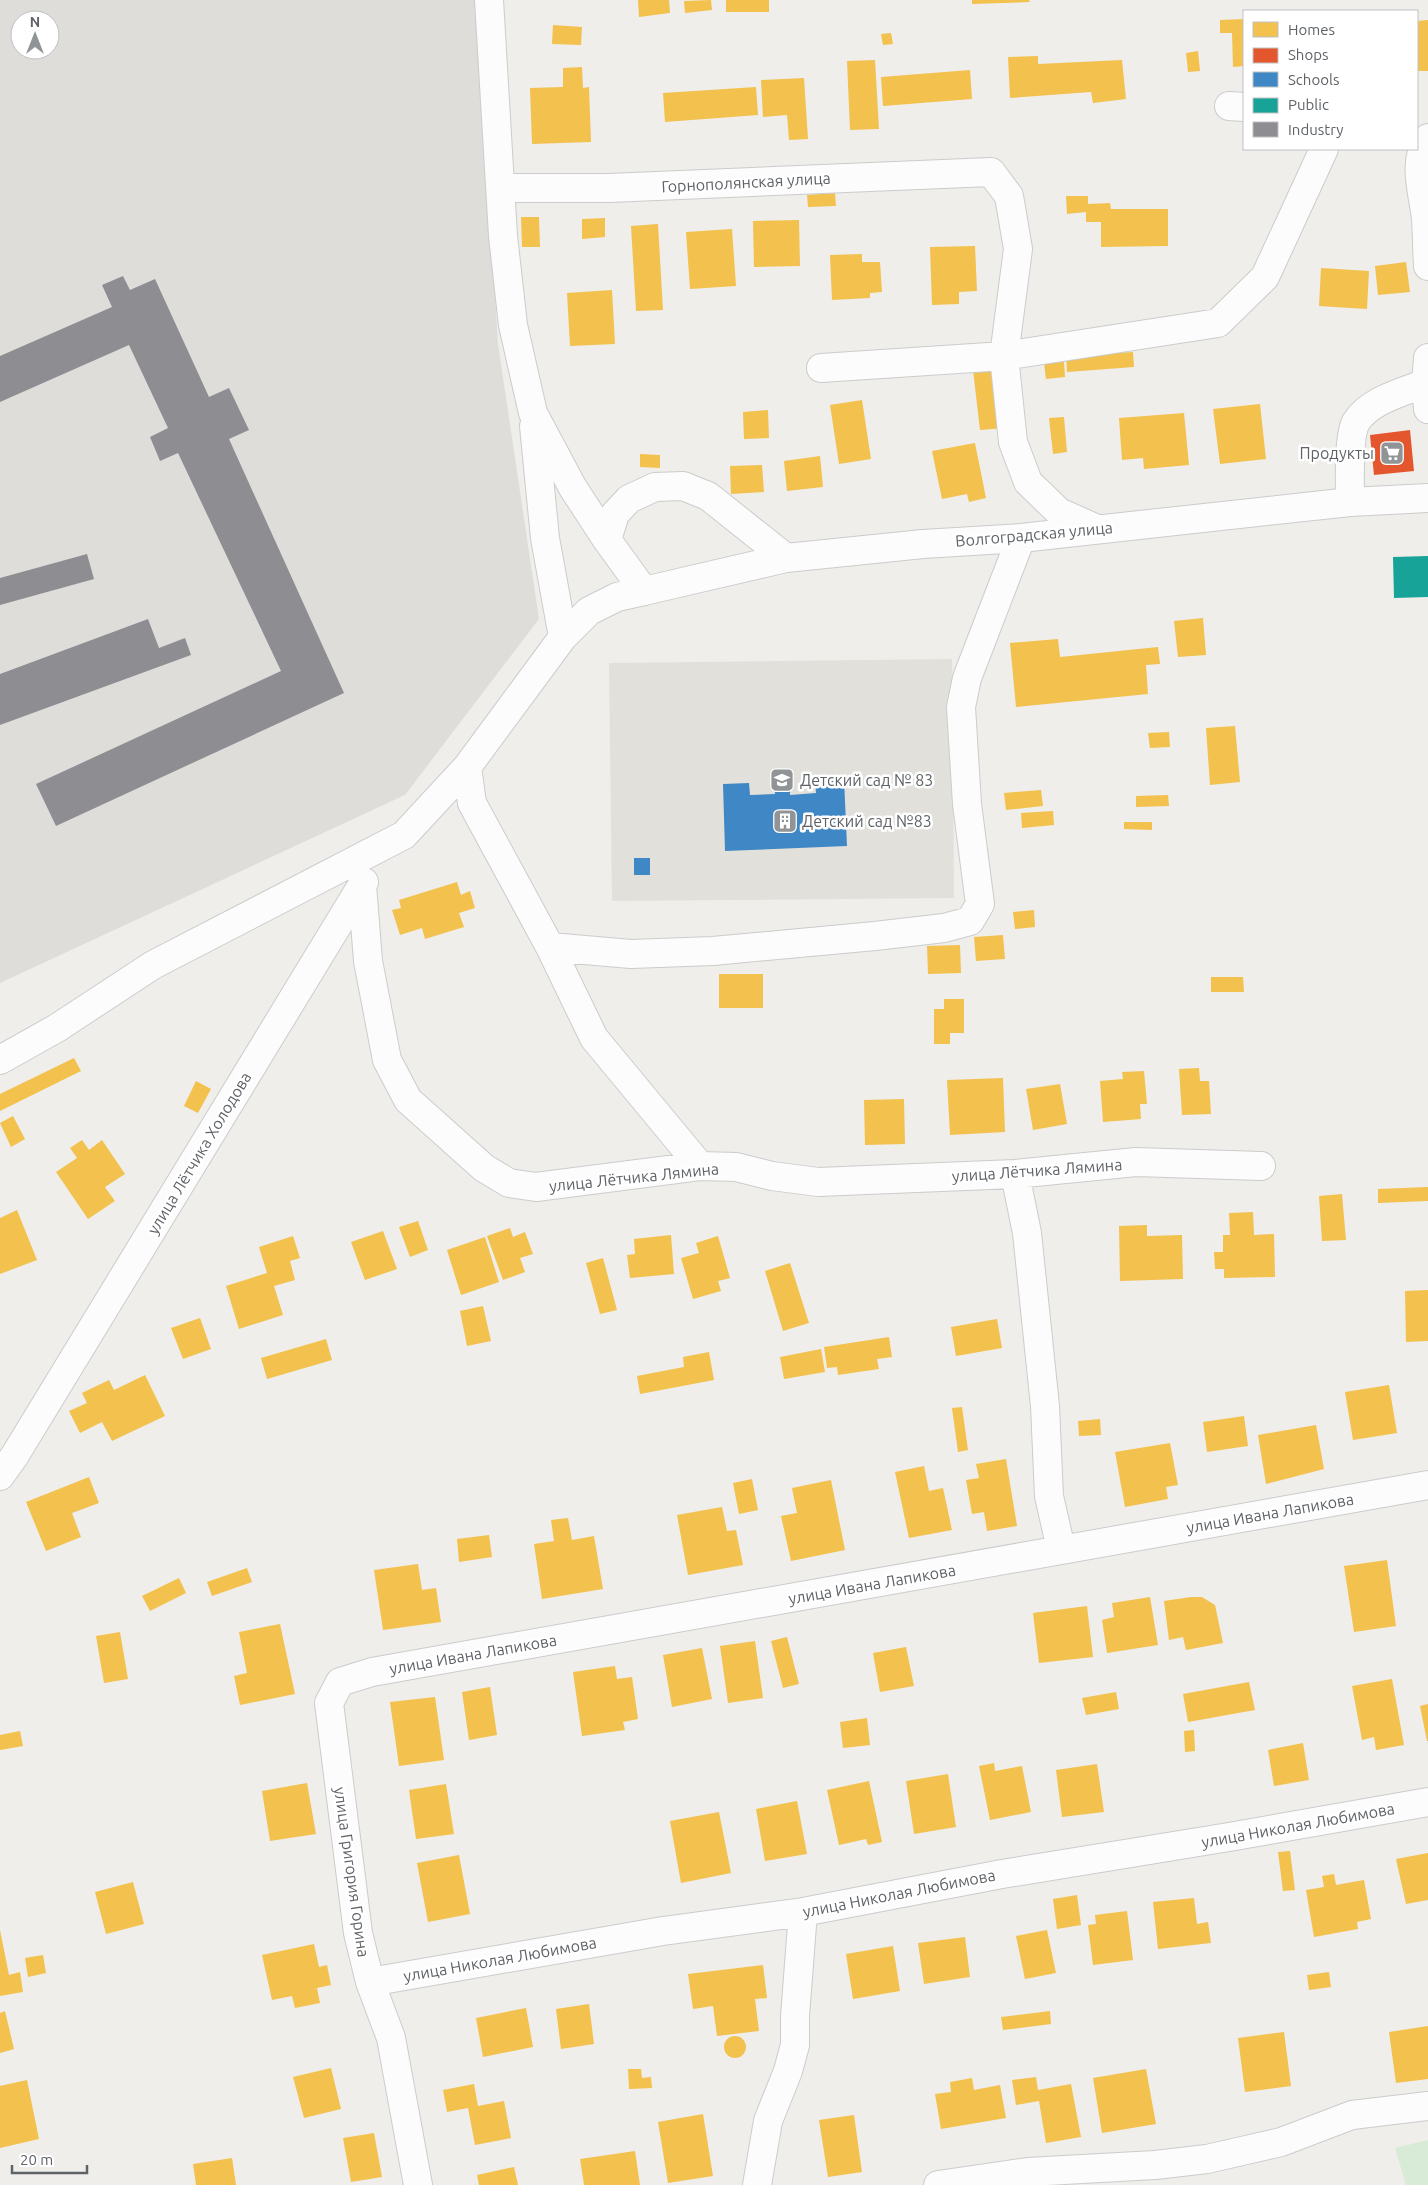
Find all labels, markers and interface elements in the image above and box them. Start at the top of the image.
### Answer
north arrow [10,10,60,60]
legend [1243,10,1418,150]
text: N [30,14,40,30]
text: Homes [1288,21,1335,38]
text: Shops [1288,46,1329,63]
text: Schools [1288,71,1339,88]
text: Public [1288,96,1329,113]
text: Industry [1288,121,1343,138]
street label: Горнополянская улица [661,169,831,195]
supermarket icon: Продукты [1379,440,1405,466]
place label: Продукты [1299,444,1374,462]
street label: Волгоградская улица [954,518,1114,550]
school or university icon: Детский сад № 83 [769,767,795,793]
place label: Детский сад № 83 [800,771,933,789]
building icon: Детский сад №83 [772,808,798,834]
place label: Детский сад №83 [802,812,932,830]
street label: улица Лётчика Холодова [143,1069,255,1237]
street label: улица Лётчика Лямина [951,1155,1123,1185]
street label: улица Лётчика Лямина [548,1159,720,1195]
street label: улица Ивана Лапикова [1185,1489,1355,1537]
street label: улица Ивана Лапикова [787,1560,957,1608]
street label: улица Ивана Лапикова [388,1630,558,1678]
street label: улица Григория Горина [331,1786,373,1958]
street label: улица Николая Любимова [1200,1799,1396,1851]
street label: улица Николая Любимова [801,1865,997,1921]
street label: улица Николая Любимова [402,1933,598,1985]
scale bar [12,2142,88,2174]
text: 20 m [20,2151,53,2168]

